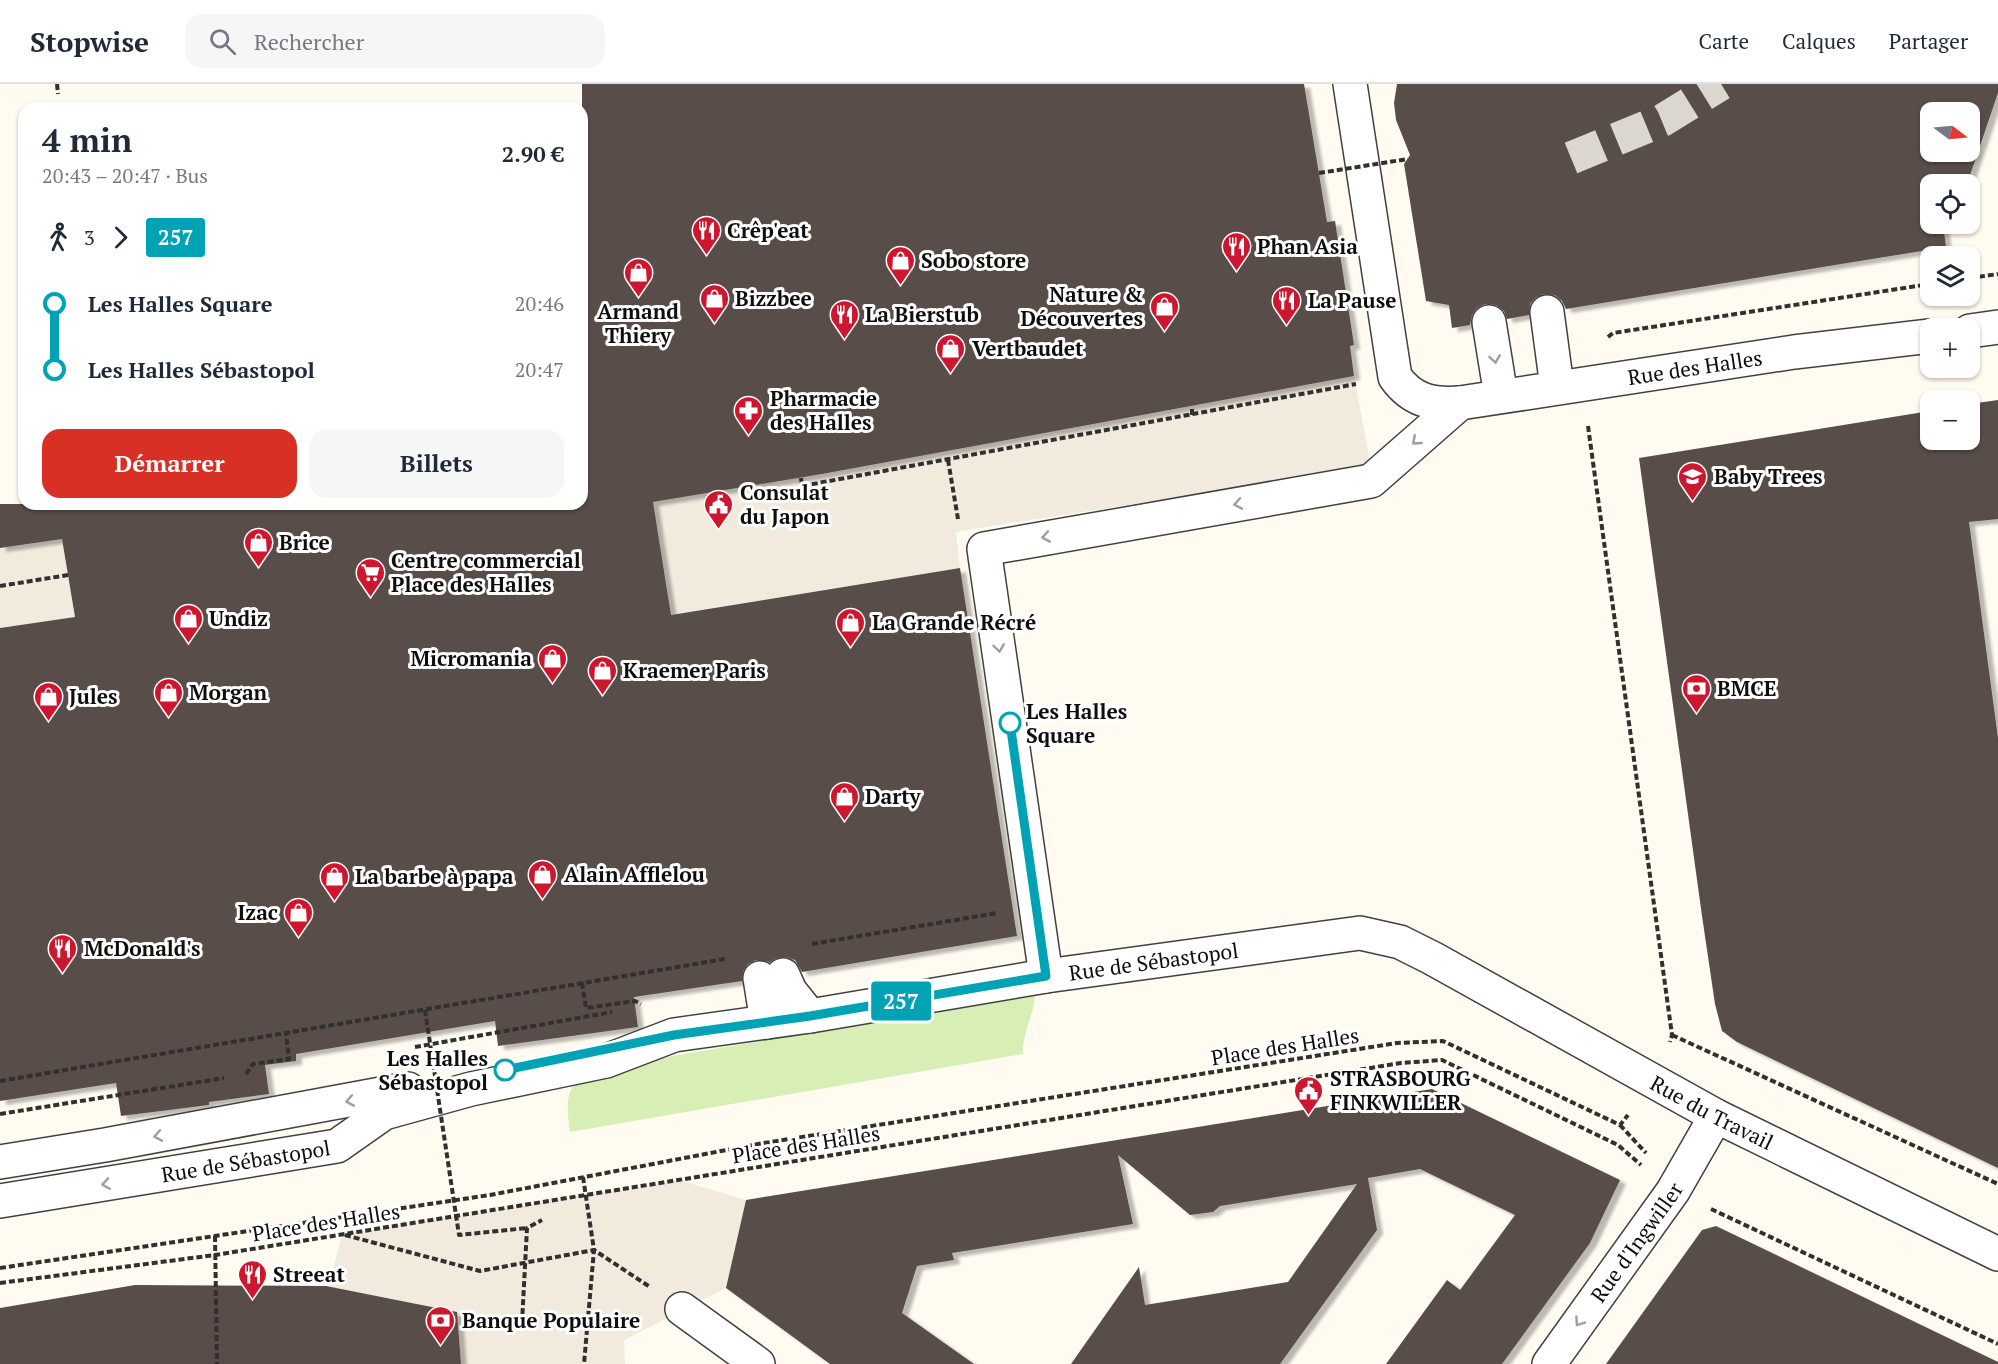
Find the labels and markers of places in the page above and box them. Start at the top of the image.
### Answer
restaurant icon: Crêp'eat [690,214,722,256]
place label: Crêp'eat [727,216,809,244]
restaurant icon: Phan Asia [1220,230,1252,272]
place label: Phan Asia [1257,232,1358,260]
shop icon: Sobo store [884,244,916,286]
place label: Sobo store [921,246,1026,274]
shop icon: Armand Thiery [622,256,654,298]
place label: Nature & Découvertes [1020,280,1143,332]
shop icon: Bizzbee [698,282,730,324]
place label: Bizzbee [735,284,812,312]
restaurant icon: La Pause [1271,284,1303,326]
place label: La Pause [1308,286,1396,314]
shop icon: Nature & Découvertes [1148,290,1180,332]
place label: Armand Thiery [597,297,679,349]
restaurant icon: La Bierstub [828,298,860,340]
place label: La Bierstub [865,300,979,328]
shop icon: Vertbaudet [935,332,967,374]
place label: Vertbaudet [972,334,1084,362]
place label: Pharmacie des Halles [770,384,877,436]
pharmacy icon: Pharmacie des Halles [733,394,765,436]
school or university icon: Baby Trees [1677,460,1709,502]
place label: Baby Trees [1714,462,1823,490]
place label: Consulat du Japon [740,478,830,530]
public building icon: Consulat du Japon [703,488,735,530]
shop icon: Brice [242,526,274,568]
place label: Brice [279,528,330,556]
place label: Centre commercial Place des Halles [391,546,581,598]
supermarket icon: Centre commercial Place des Halles [354,556,386,598]
shop icon: Undiz [172,602,204,644]
place label: Undiz [209,604,268,632]
shop icon: La Grande Récré [835,606,867,648]
place label: La Grande Récré [872,608,1036,636]
shop icon: Micromania [537,642,569,684]
place label: Micromania [411,644,532,672]
shop icon: Kraemer Paris [586,654,618,696]
place label: Kraemer Paris [623,656,766,684]
bank icon: BMCE [1680,672,1712,714]
place label: BMCE [1717,674,1777,702]
shop icon: Morgan [152,676,184,718]
place label: Morgan [189,678,268,706]
shop icon: Jules [32,680,64,722]
place label: Jules [69,682,117,710]
place label: Les Halles Square [1026,697,1127,749]
marker: Les Halles Square [999,712,1021,734]
shop icon: Darty [828,780,860,822]
place label: Darty [865,782,921,810]
shop icon: Alain Afflelou [527,858,559,900]
shop icon: La barbe à papa [318,860,350,902]
place label: Alain Afflelou [564,860,705,888]
place label: La barbe à papa [355,862,514,890]
shop icon: Izac [283,896,315,938]
place label: Izac [237,898,278,926]
restaurant icon: McDonald's [47,932,79,974]
place label: McDonald's [84,934,201,962]
place label: Les Halles Sébastopol [378,1044,488,1096]
marker: Les Halles Sébastopol [494,1059,516,1081]
place label: STRASBOURG FINKWILLER [1330,1064,1471,1116]
public building icon: STRASBOURG FINKWILLER [1293,1074,1325,1116]
restaurant icon: Streeat [236,1258,268,1300]
place label: Streeat [273,1260,345,1288]
bank icon: Banque Populaire [425,1304,457,1346]
place label: Banque Populaire [462,1306,640,1334]

